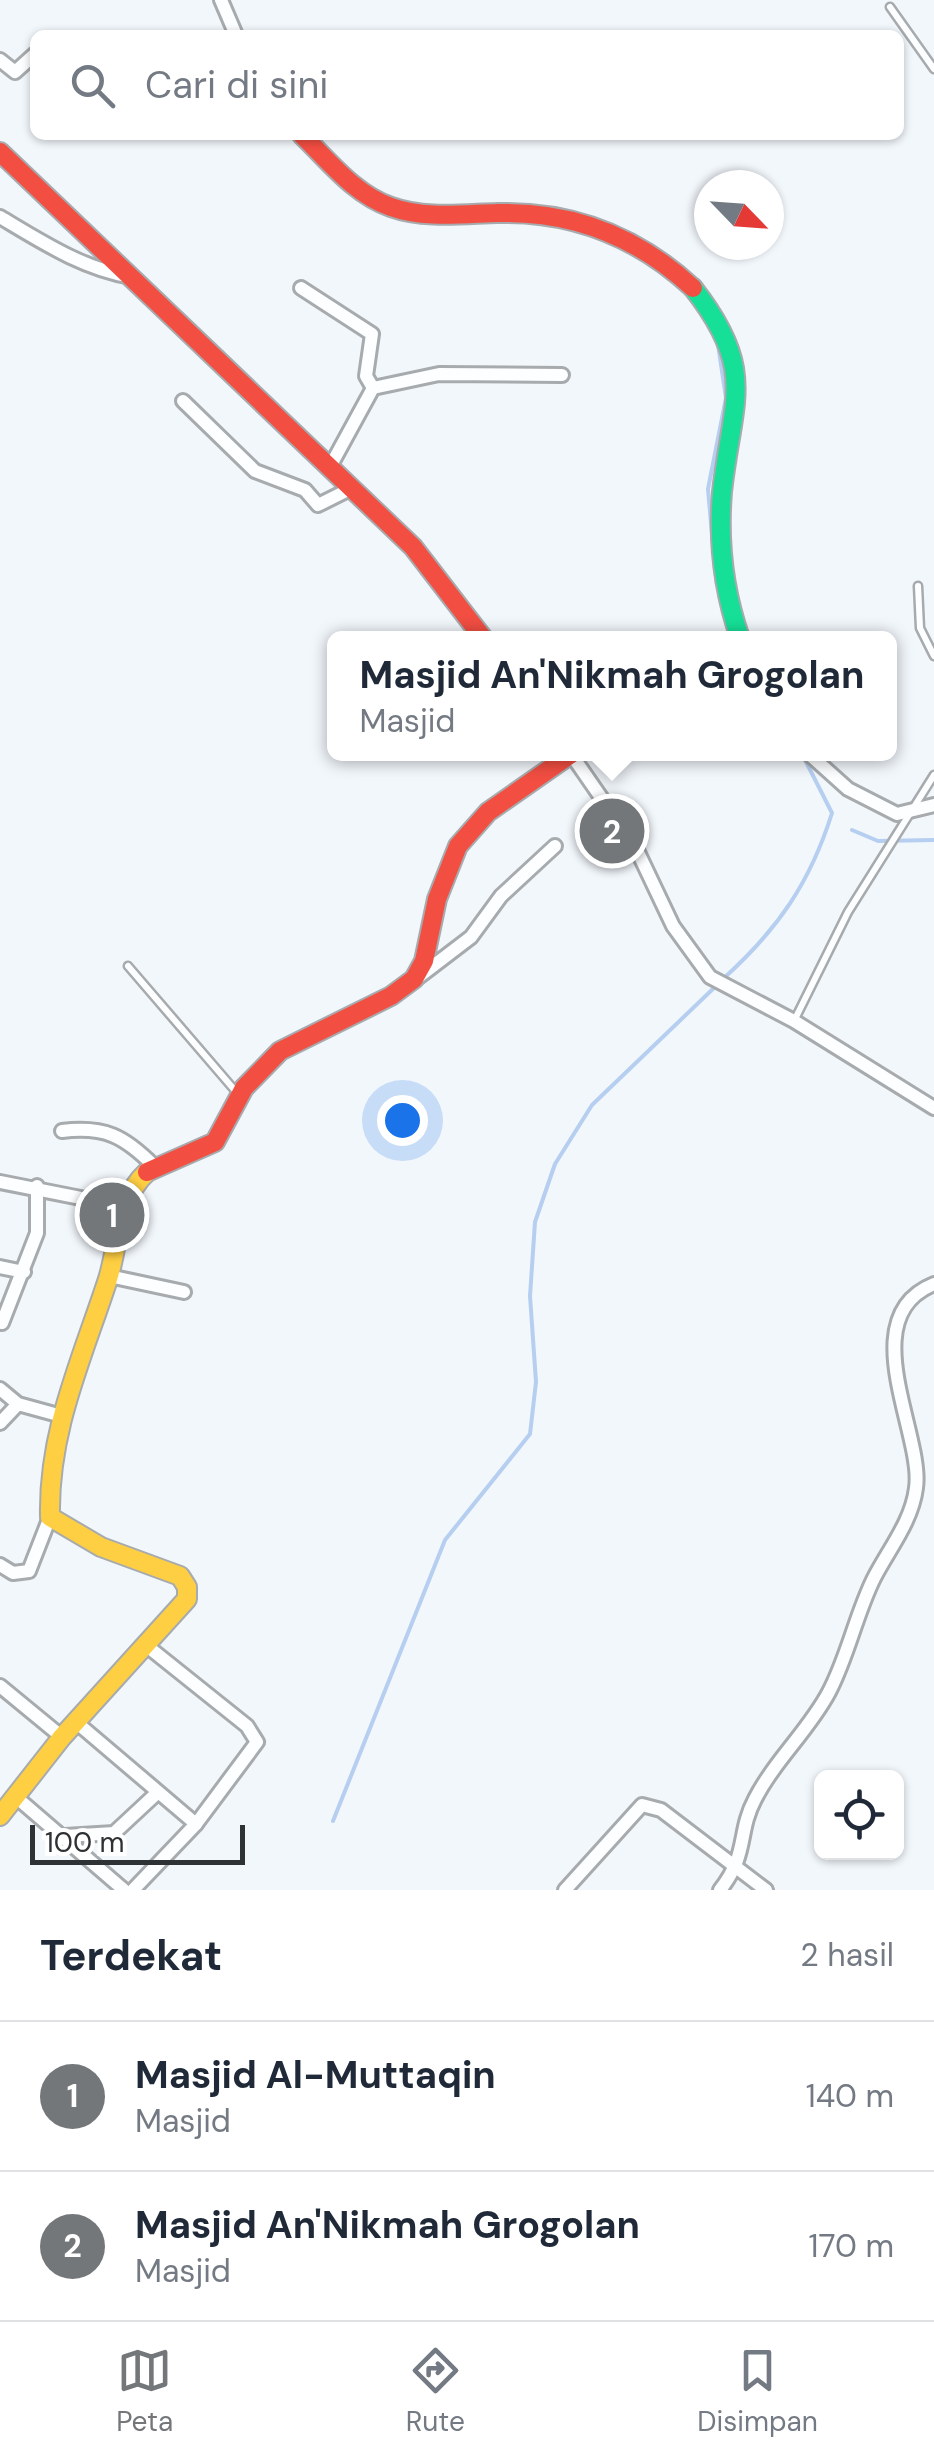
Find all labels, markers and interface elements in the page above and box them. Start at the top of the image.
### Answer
search box [30,30,904,140]
icon: search [65,58,120,113]
text: Cari di sini [145,60,328,110]
north arrow [694,170,784,260]
popup [327,631,897,761]
text: Masjid An'Nikmah Grogolan [360,650,864,700]
text: Masjid [360,700,455,742]
pin: 2 [580,794,644,868]
your location [377,1095,428,1146]
pin: 1 [80,1178,144,1252]
map controls [814,1770,904,1860]
button: locate [814,1770,904,1860]
scale bar [30,1820,245,1864]
text: 100 m [45,1824,124,1861]
text: Terdekat [40,1928,222,1983]
text: 2 hasil [800,1934,894,1976]
text: Masjid Al-Muttaqin [135,2050,496,2100]
text: 1 [67,2075,78,2117]
text: 140 m [806,2075,894,2117]
text: Masjid [135,2100,231,2142]
text: Masjid An'Nikmah Grogolan [135,2200,640,2250]
text: 2 [63,2225,82,2267]
text: 170 m [808,2225,894,2267]
text: Masjid [135,2250,231,2292]
tab: Peta [116,2343,173,2440]
tab: Rute [406,2343,465,2440]
tab: Disimpan [697,2343,818,2440]

